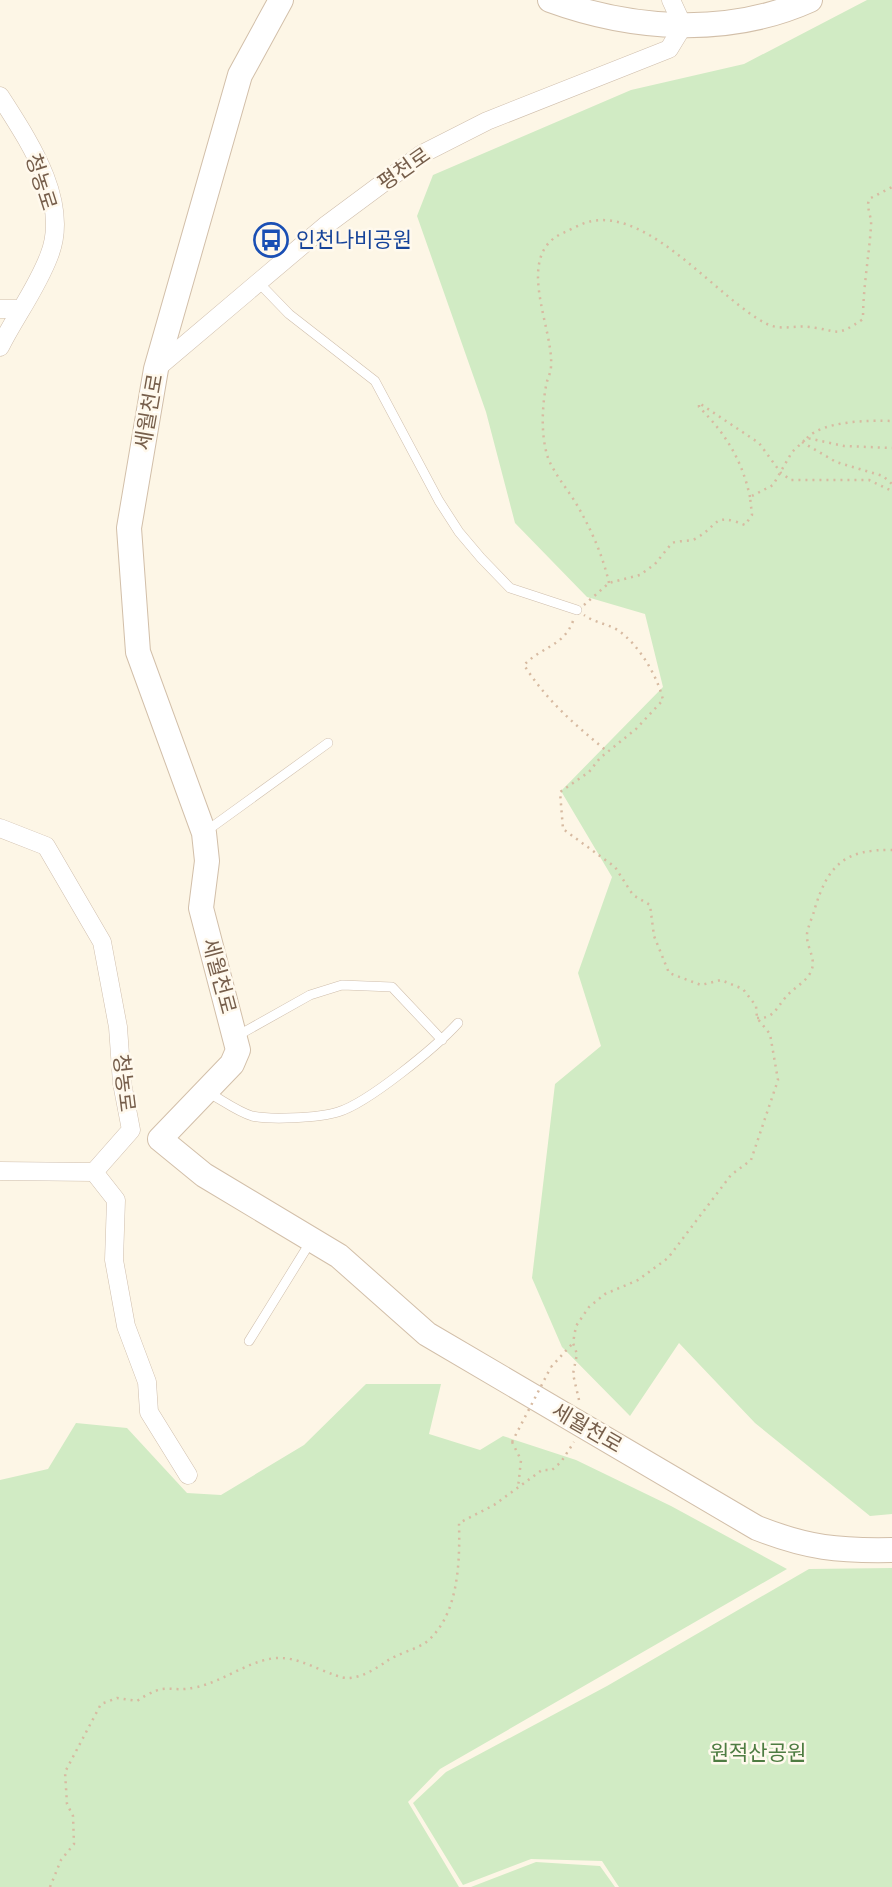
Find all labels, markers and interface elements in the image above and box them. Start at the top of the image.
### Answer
street label: 평천로 [373,143,435,195]
street label: 청농로 [21,151,61,213]
bus stop icon: 인천나비공원 [252,221,290,259]
place label: 인천나비공원 [296,228,412,252]
street label: 세월천로 [130,372,168,452]
street label: 세월천로 [197,936,241,1016]
street label: 청농로 [109,1053,139,1113]
street label: 세월천로 [548,1398,626,1458]
park label: 원적산공원 [710,1741,806,1765]

